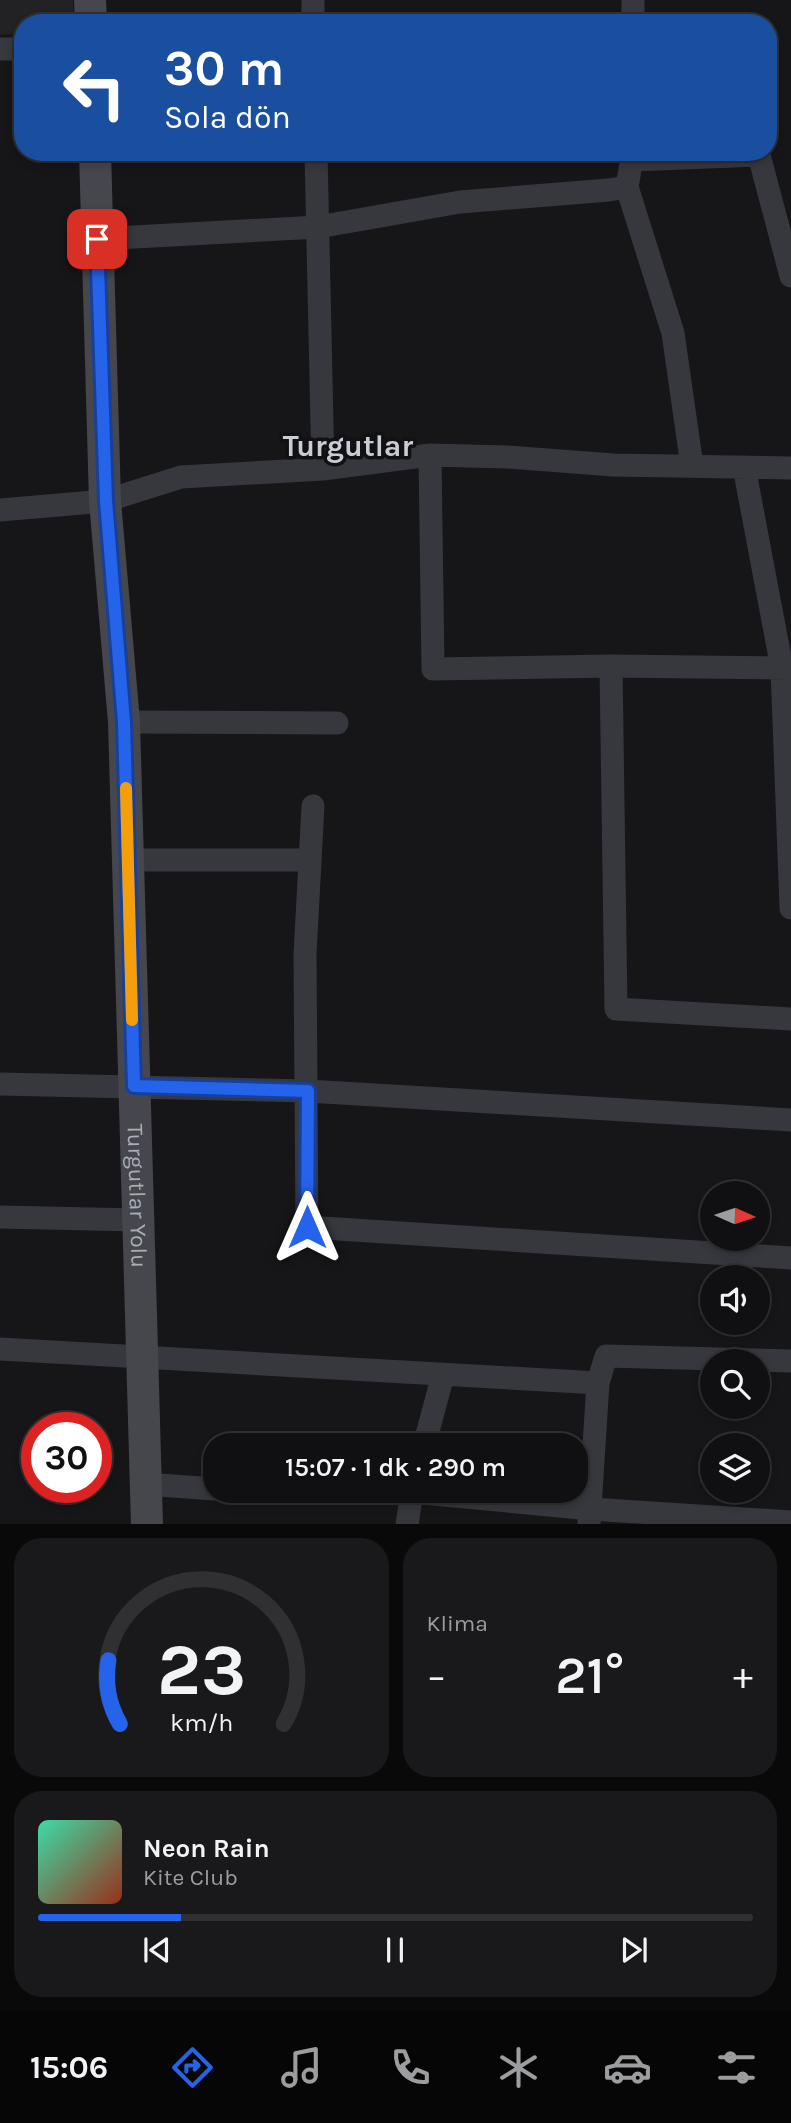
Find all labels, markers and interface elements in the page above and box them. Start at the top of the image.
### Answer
text: 30 m [164,40,284,97]
icon: left [49,42,140,133]
text: Sola dön [164,99,291,136]
pin [67,209,127,269]
icon: arrive [78,220,116,258]
district label: Turgutlar [283,428,413,464]
street label: Turgutlar Yolu [122,1123,153,1268]
north arrow [700,1181,770,1251]
map controls [700,1181,770,1503]
position arrow [270,1190,344,1264]
button: sound [700,1265,770,1335]
button: search [700,1349,770,1419]
speed limit sign: 30 [21,1412,112,1503]
button: layers [700,1433,770,1503]
text: 15:07 · 1 dk · 290 m [285,1452,506,1483]
text: Klima [427,1610,488,1637]
text: 23 [157,1627,246,1712]
text: 21° [555,1645,624,1706]
text: − [427,1654,446,1699]
text: + [733,1654,753,1699]
text: km/h [170,1707,233,1736]
text: Neon Rain [143,1833,270,1864]
text: Kite Club [143,1864,238,1891]
icon: previous [138,1931,176,1969]
icon: pause [376,1931,414,1969]
icon: next [615,1931,653,1969]
icon: directions [168,2043,217,2092]
icon: music [277,2043,326,2092]
icon: phone [386,2043,435,2092]
icon: climate [494,2043,543,2092]
icon: car [603,2043,652,2092]
icon: filters [712,2043,761,2092]
text: 15:06 [30,2049,108,2086]

